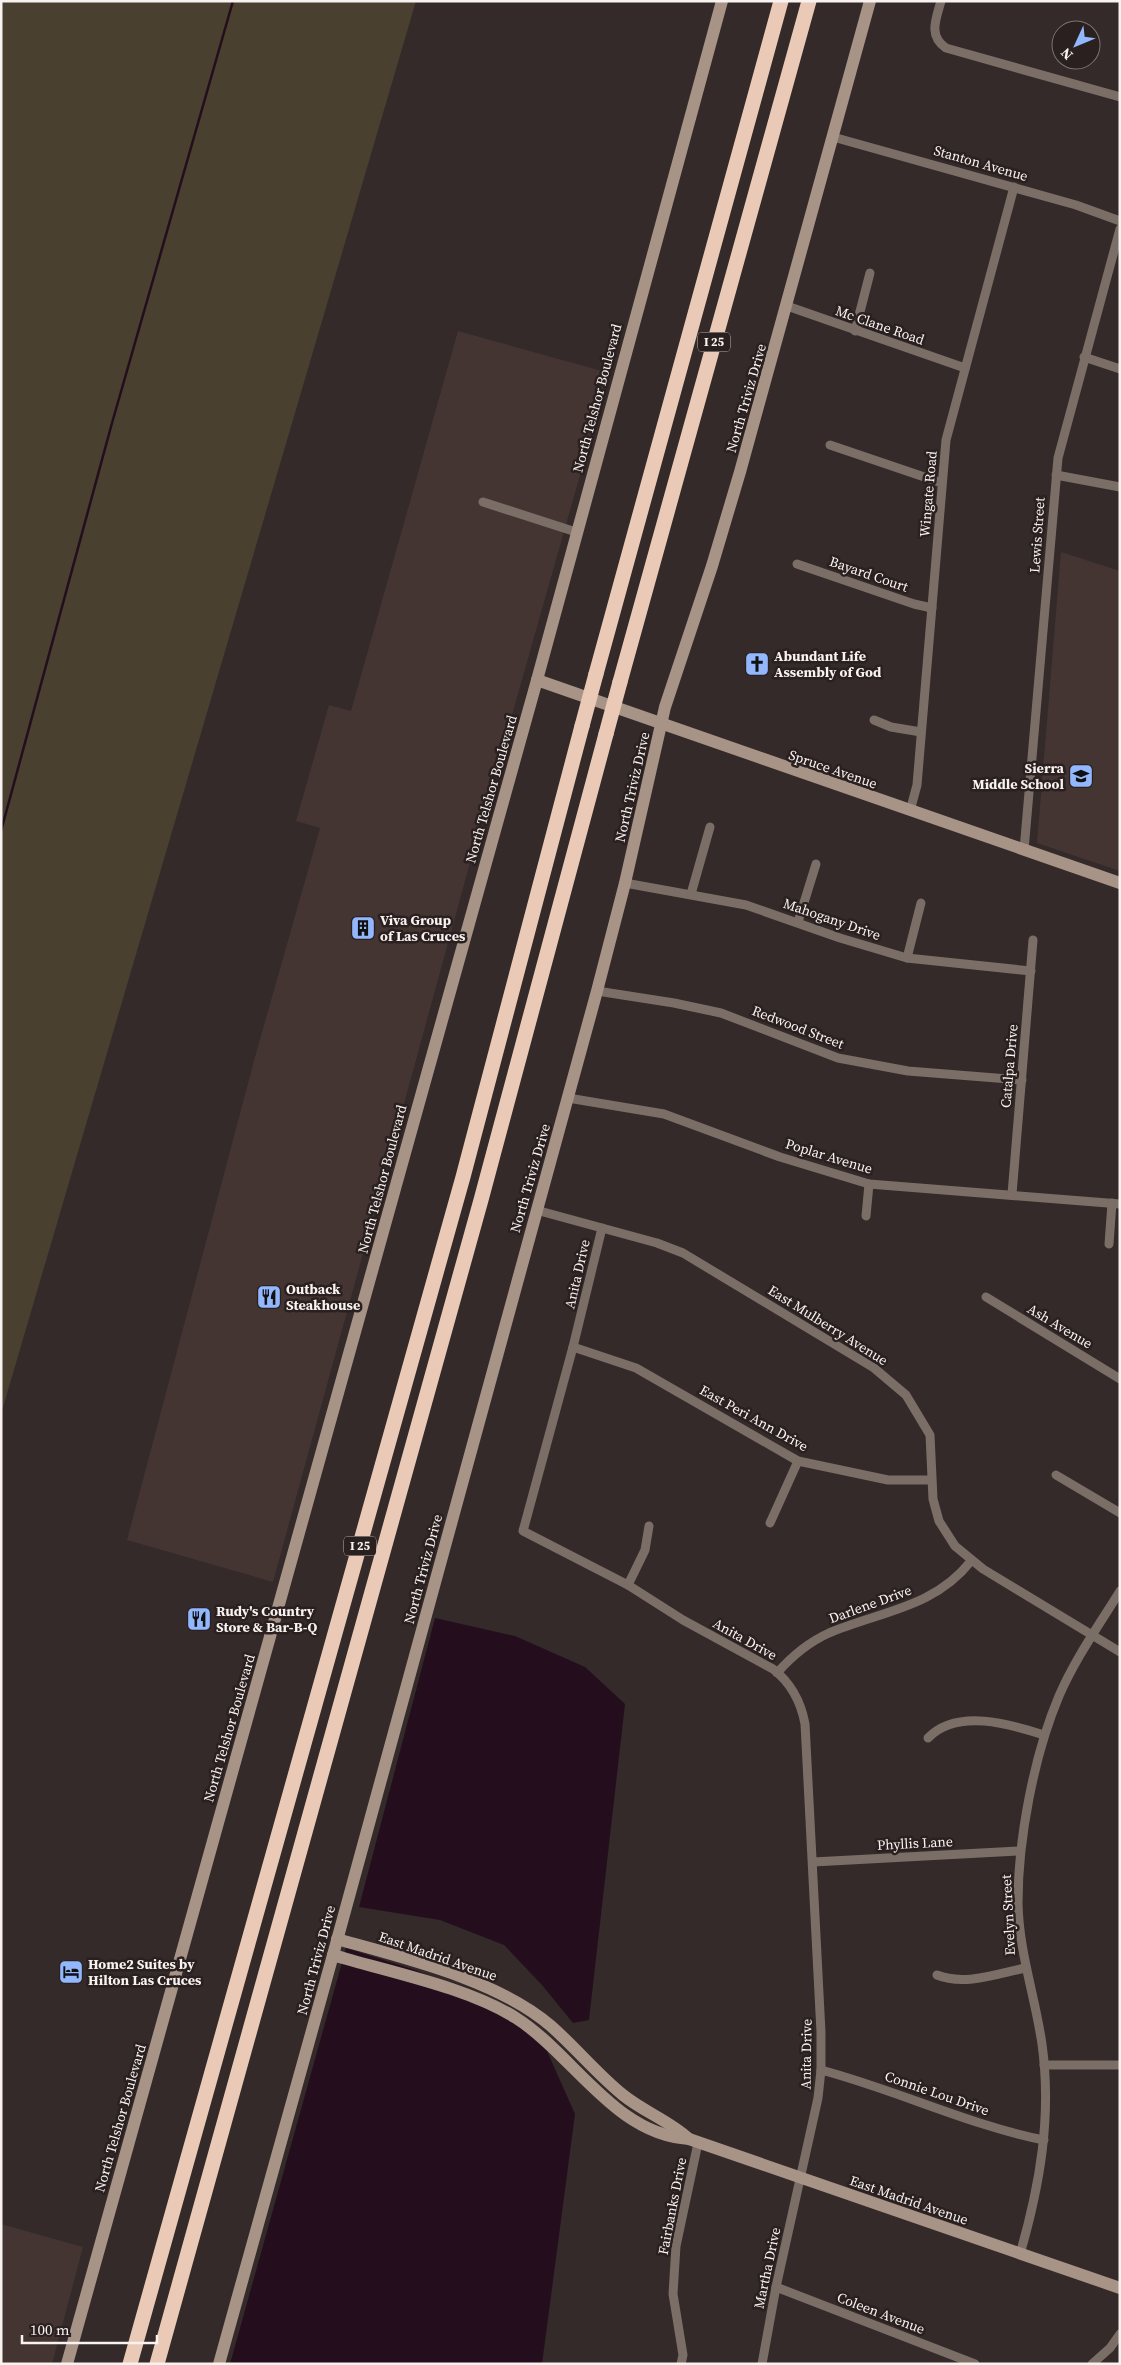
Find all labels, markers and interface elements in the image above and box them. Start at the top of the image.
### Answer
north arrow [1051,20,1101,70]
text: N [1056,43,1077,65]
street label: Stanton Avenue [932,140,1030,186]
street label: Mc Clane Road [833,300,927,350]
street label: North Telshor Boulevard [568,321,626,475]
road number: I 25 [698,332,730,352]
street label: North Triviz Drive [721,341,771,455]
street label: Wingate Road [914,450,942,538]
street label: Lewis Street [1024,496,1050,573]
street label: Bayard Court [827,551,911,597]
place label: Abundant Life Assembly of God [774,646,882,682]
church icon: Abundant Life Assembly of God [744,651,770,677]
street label: North Telshor Boulevard [460,713,522,865]
street label: North Triviz Drive [610,730,654,844]
street label: Spruce Avenue [786,745,880,793]
place label: Sierra Middle School [972,758,1065,794]
school or university icon: Sierra Middle School [1068,763,1094,789]
street label: Mahogany Drive [781,893,883,945]
place label: Viva Group of Las Cruces [380,910,466,946]
building icon: Viva Group of Las Cruces [350,915,376,941]
street label: Redwood Street [749,1000,847,1054]
street label: Catalpa Drive [995,1023,1023,1109]
street label: North Telshor Boulevard [353,1102,411,1256]
street label: North Triviz Drive [505,1121,555,1235]
street label: Poplar Avenue [783,1133,875,1179]
street label: Anita Drive [559,1237,595,1311]
place label: Outback Steakhouse [286,1279,360,1315]
street label: East Mulberry Avenue [764,1280,892,1370]
restaurant icon: Outback Steakhouse [256,1284,282,1310]
street label: Ash Avenue [1024,1299,1096,1353]
street label: East Peri Ann Drive [696,1380,812,1456]
street label: North Triviz Drive [399,1512,447,1626]
road number: I 25 [344,1536,376,1555]
street label: Darlene Drive [826,1580,914,1628]
place label: Rudy's Country Store & Bar-B-Q [216,1601,318,1637]
restaurant icon: Rudy's Country Store & Bar-B-Q [186,1606,212,1632]
street label: Anita Drive [709,1613,781,1665]
street label: North Telshor Boulevard [198,1652,260,1804]
street label: Phyllis Lane [877,1831,953,1855]
street label: Evelyn Street [996,1874,1020,1956]
street label: North Triviz Drive [292,1903,340,2017]
street label: East Madrid Avenue [376,1926,500,1986]
place label: Home2 Suites by Hilton Las Cruces [88,1954,202,1990]
hotel icon: Home2 Suites by Hilton Las Cruces [58,1959,84,1985]
street label: Anita Drive [795,2019,817,2089]
street label: North Telshor Boulevard [89,2042,151,2194]
street label: Connie Lou Drive [882,2066,992,2120]
street label: Fairbanks Drive [653,2156,691,2256]
street label: East Madrid Avenue [847,2170,971,2230]
street label: Martha Drive [749,2225,785,2311]
street label: Coleen Avenue [834,2287,928,2339]
scale bar [22,2312,158,2344]
text: 100 m [30,2319,70,2340]

